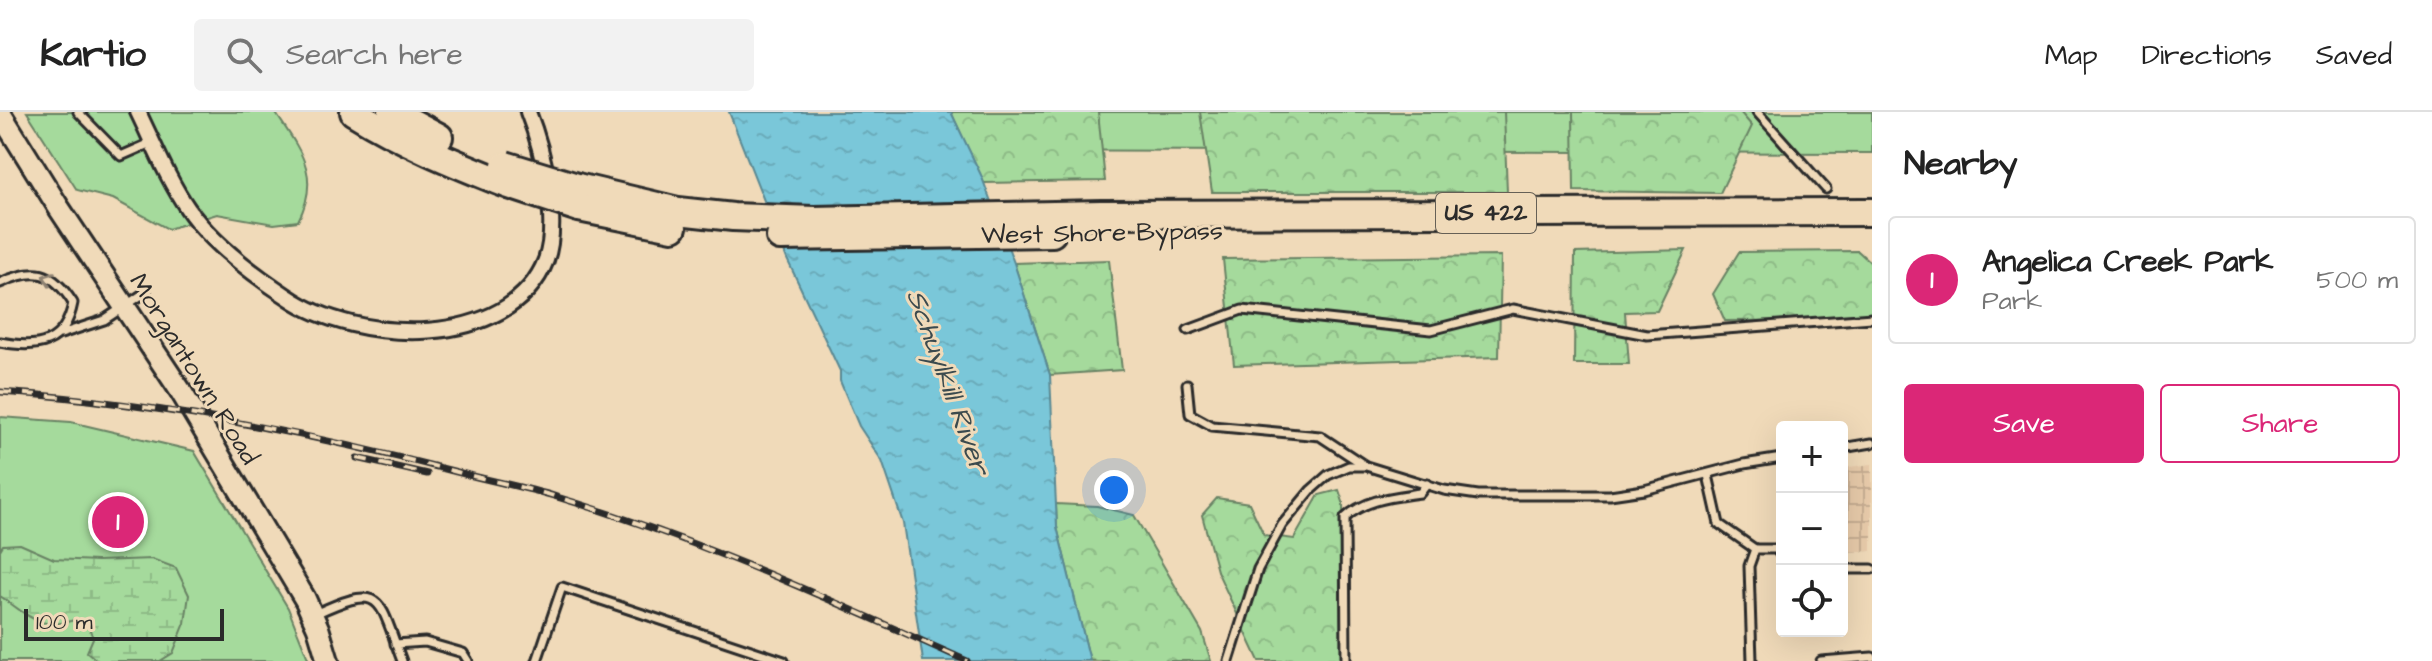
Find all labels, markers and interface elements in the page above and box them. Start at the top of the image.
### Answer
search box [194,19,754,91]
text: Kartio [40,29,146,81]
icon: search [222,33,266,77]
text: Search here [286,34,463,76]
text: Map [2045,36,2098,75]
text: Directions [2142,36,2272,75]
text: Saved [2316,36,2392,75]
text: Nearby [1904,140,2018,188]
road number: US 422 [1436,193,1536,233]
street label: West Shore Bypass [981,213,1223,255]
text: Angelica Creek Park [1982,241,2274,283]
text: 1 [1930,262,1934,298]
text: 500 m [2316,262,2398,298]
street label: Morgantown Road [119,266,267,473]
one-way arrow [41,272,55,288]
text: Park [1982,283,2042,319]
water label: Schuylkill River [896,284,1000,483]
button: Save [1904,384,2144,463]
button: Share [2160,384,2400,463]
map controls [1776,421,1848,637]
button: + [1776,421,1848,493]
your location [1094,470,1134,510]
pin: 1 [92,492,144,552]
button: − [1776,493,1848,565]
button: locate [1776,565,1848,637]
scale bar [24,605,224,641]
text: 100 m [36,607,93,638]

